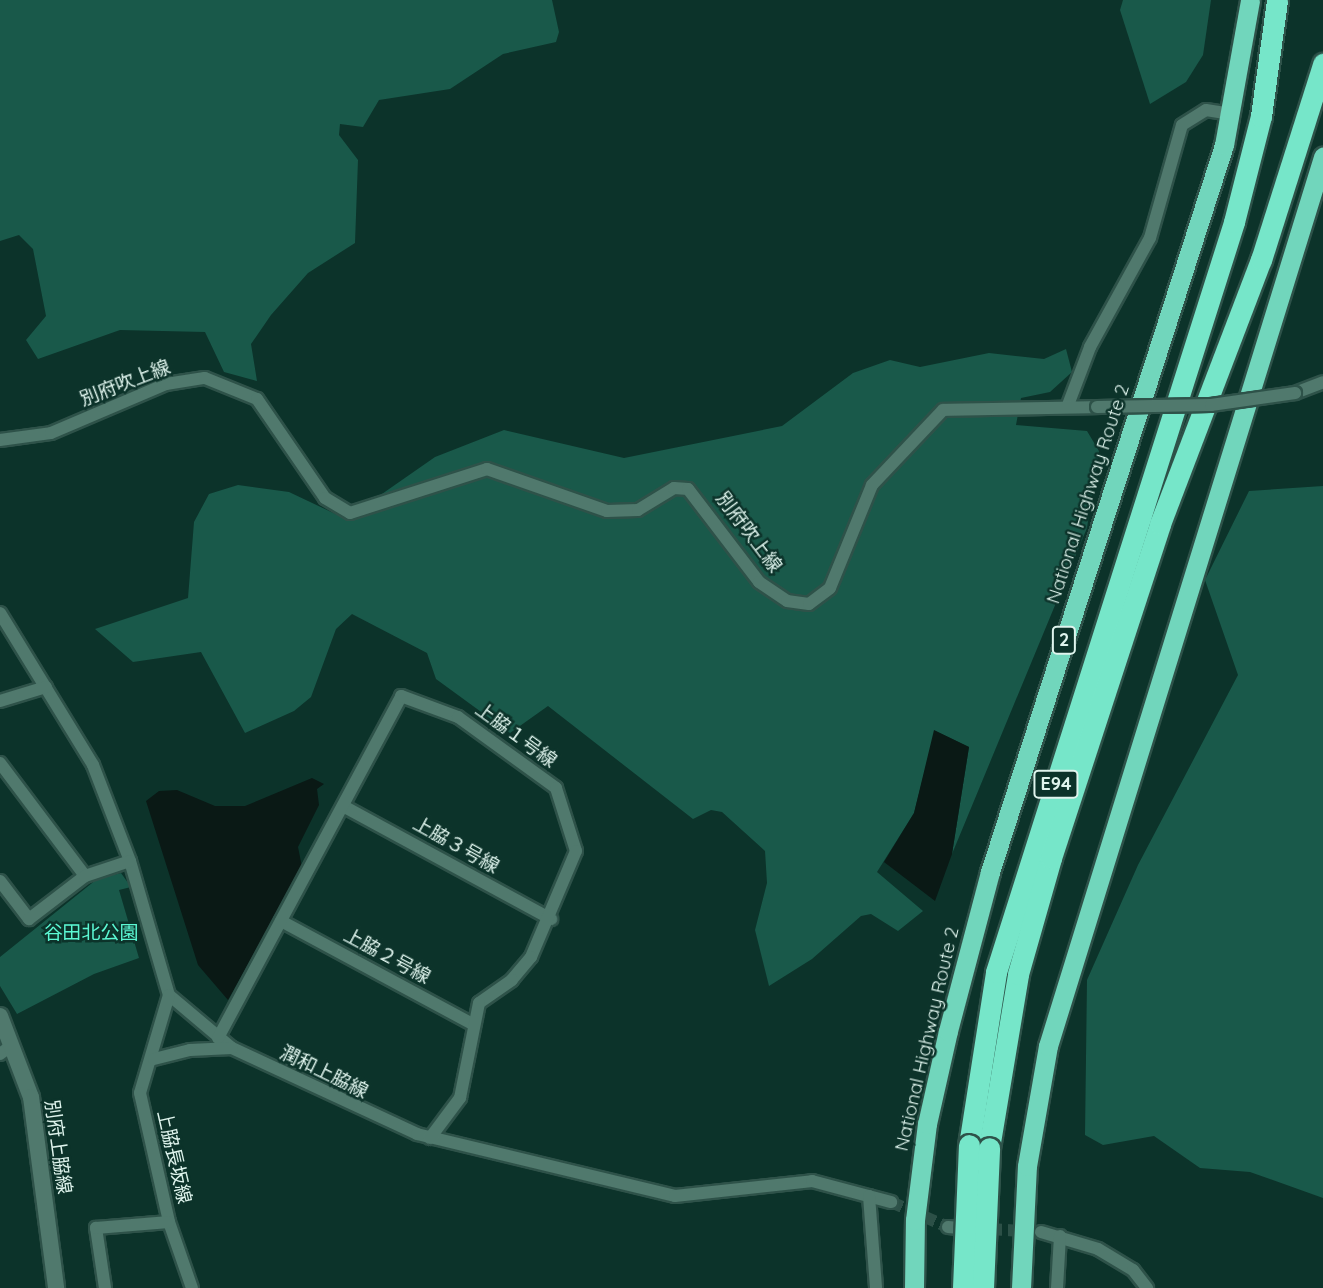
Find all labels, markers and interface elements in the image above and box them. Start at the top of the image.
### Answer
street label: 別府吹上線 [77,355,173,411]
street label: National Highway Route 2 [1042,381,1134,607]
street label: 別府吹上線 [711,487,787,577]
road number: 2 [1052,626,1076,654]
street label: 上脇１号線 [471,698,561,772]
road number: E94 [1033,770,1079,798]
street label: 上脇３号線 [409,812,503,878]
park label: 谷田北公園 [44,922,138,944]
street label: 上脇２号線 [340,924,434,988]
street label: National Highway Route 2 [890,925,964,1153]
street label: 潤和上脇線 [276,1041,372,1103]
street label: 別府上脇線 [40,1098,76,1196]
street label: 上脇長坂線 [152,1108,196,1206]

